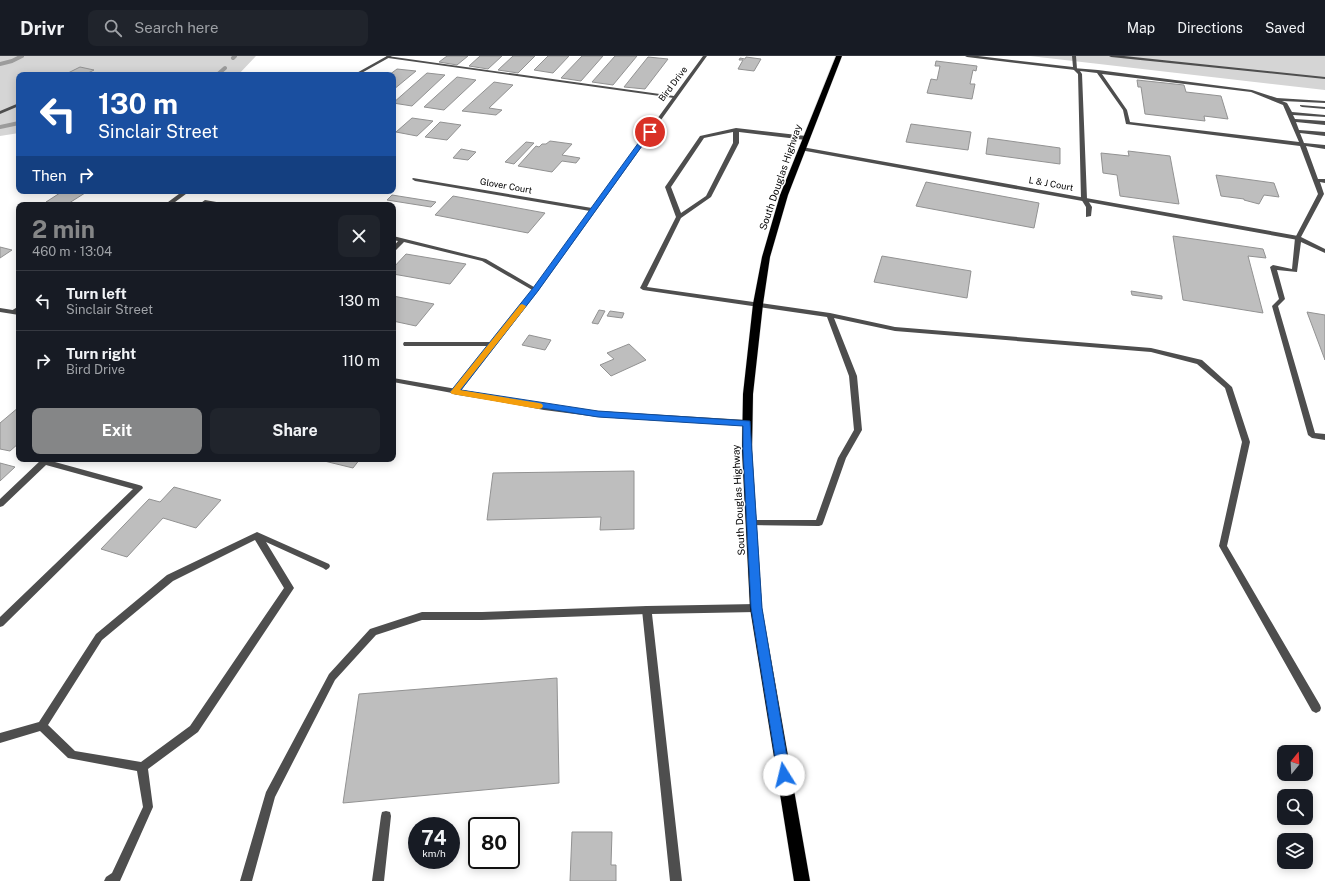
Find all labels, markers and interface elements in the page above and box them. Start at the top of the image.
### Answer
search box [88,10,368,46]
text: Drivr [20,17,64,39]
icon: search [102,17,124,39]
text: Search here [134,19,219,36]
text: Map [1127,20,1155,36]
text: Directions [1177,20,1243,36]
text: Saved [1265,20,1305,36]
street label: Bird Drive [656,64,689,103]
text: 130 m [98,87,178,120]
icon: left [32,88,84,140]
pin [633,115,667,149]
text: Sinclair Street [98,121,219,142]
icon: arrive [639,121,661,143]
street label: South Douglas Highway [756,122,804,231]
icon: right [75,164,97,186]
text: Then [32,167,67,184]
street label: L & J Court [1028,174,1075,193]
street label: Glover Court [479,176,534,196]
text: 2 min [32,215,95,243]
button: close [338,215,380,257]
text: 460 m · 13:04 [32,244,112,259]
text: Turn left [66,285,127,302]
icon: left [32,290,54,312]
text: 130 m [339,292,380,309]
text: Sinclair Street [66,302,153,317]
text: Turn right [66,345,136,362]
icon: right [32,350,54,372]
text: 110 m [342,352,380,369]
text: Bird Drive [66,362,125,377]
button: Exit [32,408,202,454]
button: Share [210,408,380,454]
street label: South Douglas Highway [729,444,747,556]
north arrow [1277,745,1313,781]
map controls [1277,745,1313,869]
position arrow [763,754,805,796]
button: search [1277,789,1313,825]
speed limit sign: 80 [468,817,520,869]
text: 74 [421,826,447,850]
button: layers [1277,833,1313,869]
text: km/h [422,847,446,859]

